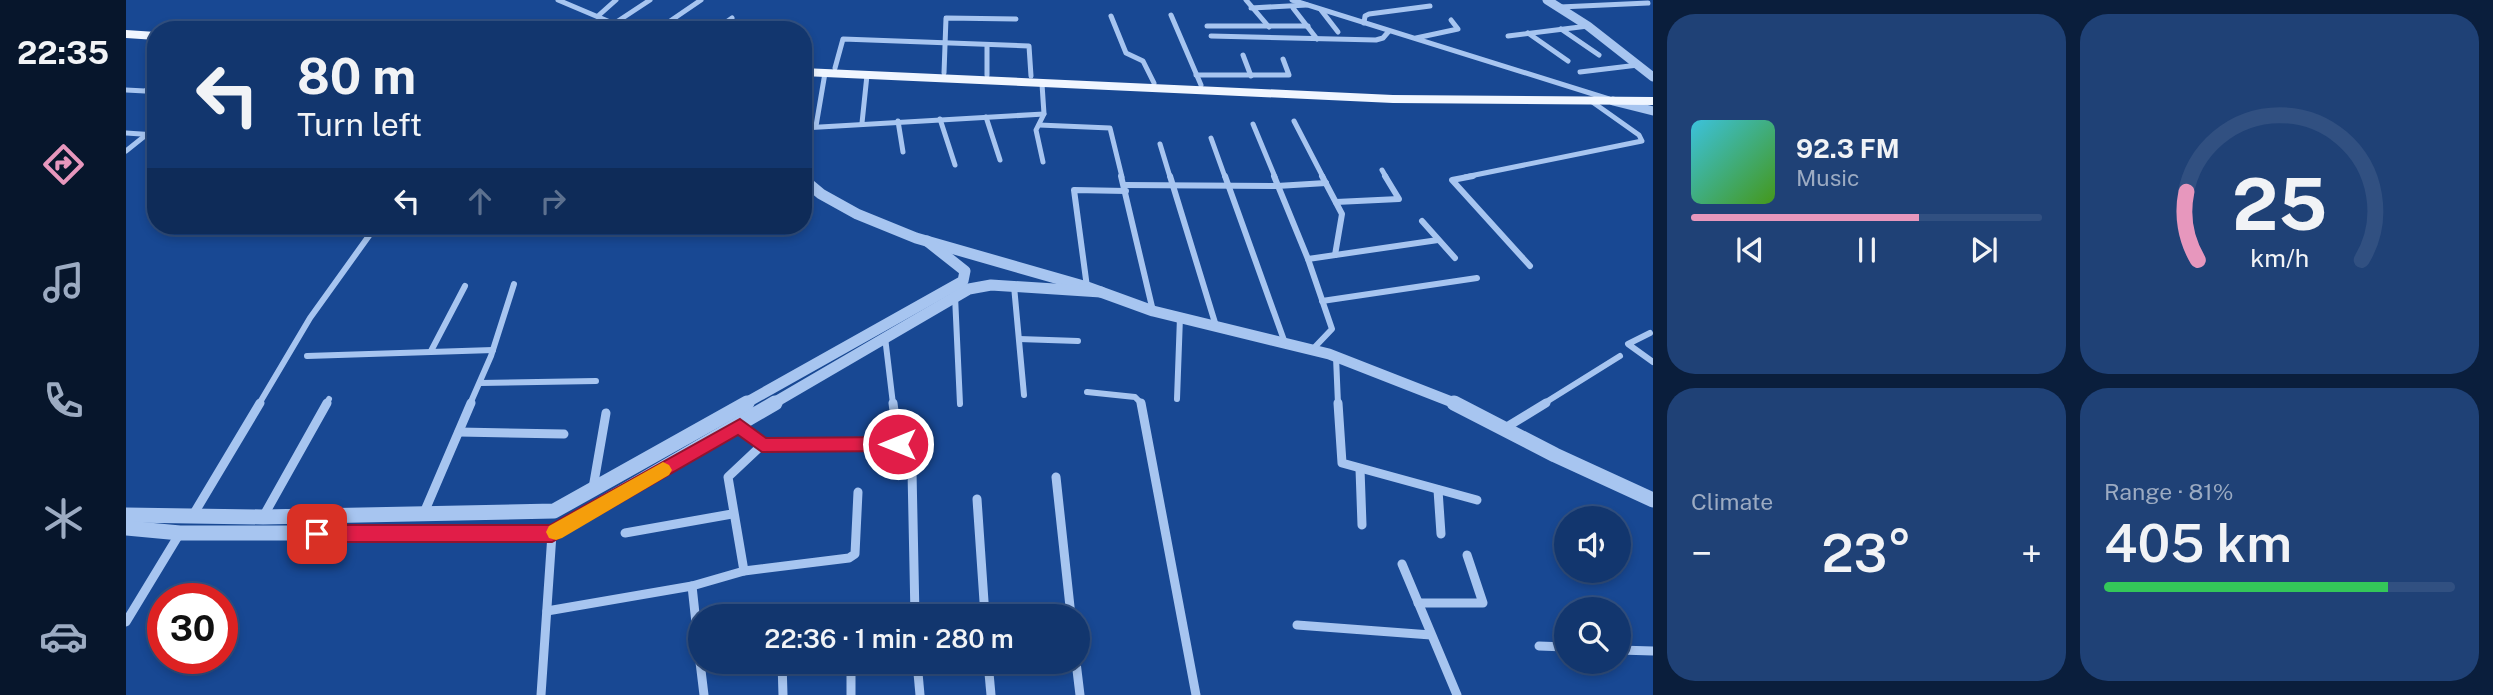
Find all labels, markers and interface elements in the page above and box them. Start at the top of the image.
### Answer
text: 22:35 [17,34,109,71]
text: 80 m [297,47,416,105]
icon: left [182,49,273,140]
text: Turn left [297,106,422,143]
text: 92.3 FM [1796,133,1900,164]
icon: directions [39,140,88,189]
text: 25 [2232,162,2327,247]
text: Music [1796,164,1860,191]
icon: left [388,182,426,220]
icon: ahead [461,182,499,220]
icon: right [534,182,572,220]
icon: previous [1731,231,1769,269]
icon: pause [1848,231,1886,269]
icon: next [1965,231,2003,269]
text: km/h [2250,243,2309,273]
icon: music [39,258,88,307]
icon: phone [39,376,88,425]
position arrow [861,407,935,481]
text: Range · 81% [2104,478,2233,505]
text: Climate [1691,488,1773,515]
icon: climate [39,494,88,543]
pin [287,504,347,564]
map controls [1554,506,1631,674]
button: sound [1554,506,1631,583]
text: 405 km [2104,513,2292,574]
icon: arrive [298,515,336,553]
text: 23° [1821,523,1912,584]
text: − [1691,531,1712,576]
text: + [2021,531,2042,576]
speed limit sign: 30 [147,583,238,674]
button: search [1554,597,1631,674]
icon: car [39,612,88,661]
text: 22:36 · 1 min · 280 m [764,623,1014,654]

